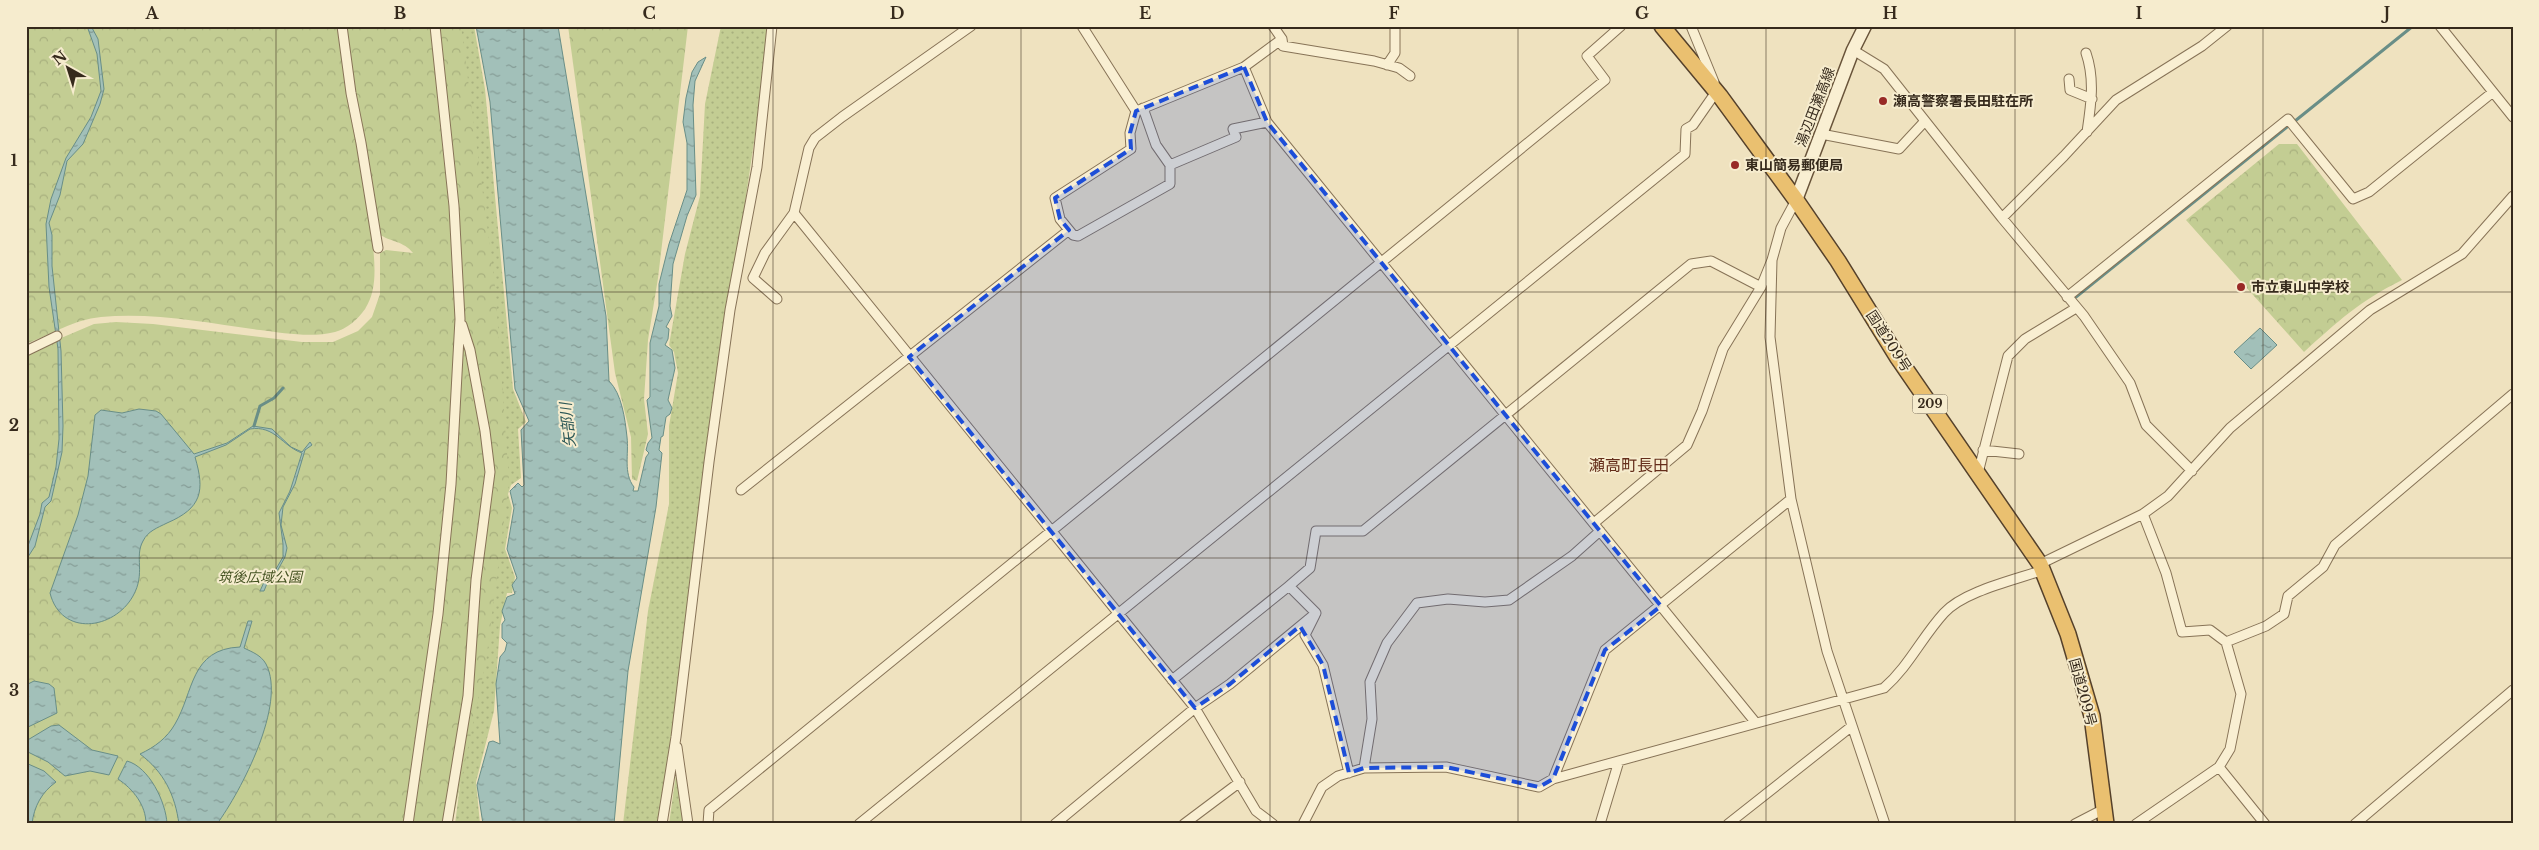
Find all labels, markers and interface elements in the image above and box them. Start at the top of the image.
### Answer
text: A [145,3,160,23]
text: B [394,3,407,23]
text: C [642,3,656,23]
text: D [890,3,904,23]
text: E [1139,3,1151,23]
text: F [1388,3,1400,23]
text: G [1635,3,1649,23]
text: H [1882,3,1898,23]
text: I [2136,3,2143,23]
text: J [2381,3,2390,23]
north arrow [42,42,92,92]
text: N [49,47,71,69]
street label: 湯辺田瀬高線 [1792,65,1838,149]
place label: 瀬高警察署長田駐在所 [1893,92,2033,110]
marker: 瀬高警察署長田駐在所 [1877,95,1889,107]
text: 1 [11,150,18,170]
place label: 東山簡易郵便局 [1745,156,1843,174]
marker: 東山簡易郵便局 [1729,159,1741,171]
place label: 市立東山中学校 [2251,278,2349,296]
marker: 市立東山中学校 [2235,281,2247,293]
street label: 国道209号 [1862,307,1916,375]
road number: 209 [1912,394,1948,414]
water label: 矢部川 [555,400,579,448]
text: 2 [9,415,19,435]
district label: 瀬高町長田 [1589,455,1669,475]
park label: 筑後広域公園 [218,568,304,586]
street label: 国道209号 [2065,656,2101,728]
text: 3 [9,680,19,700]

